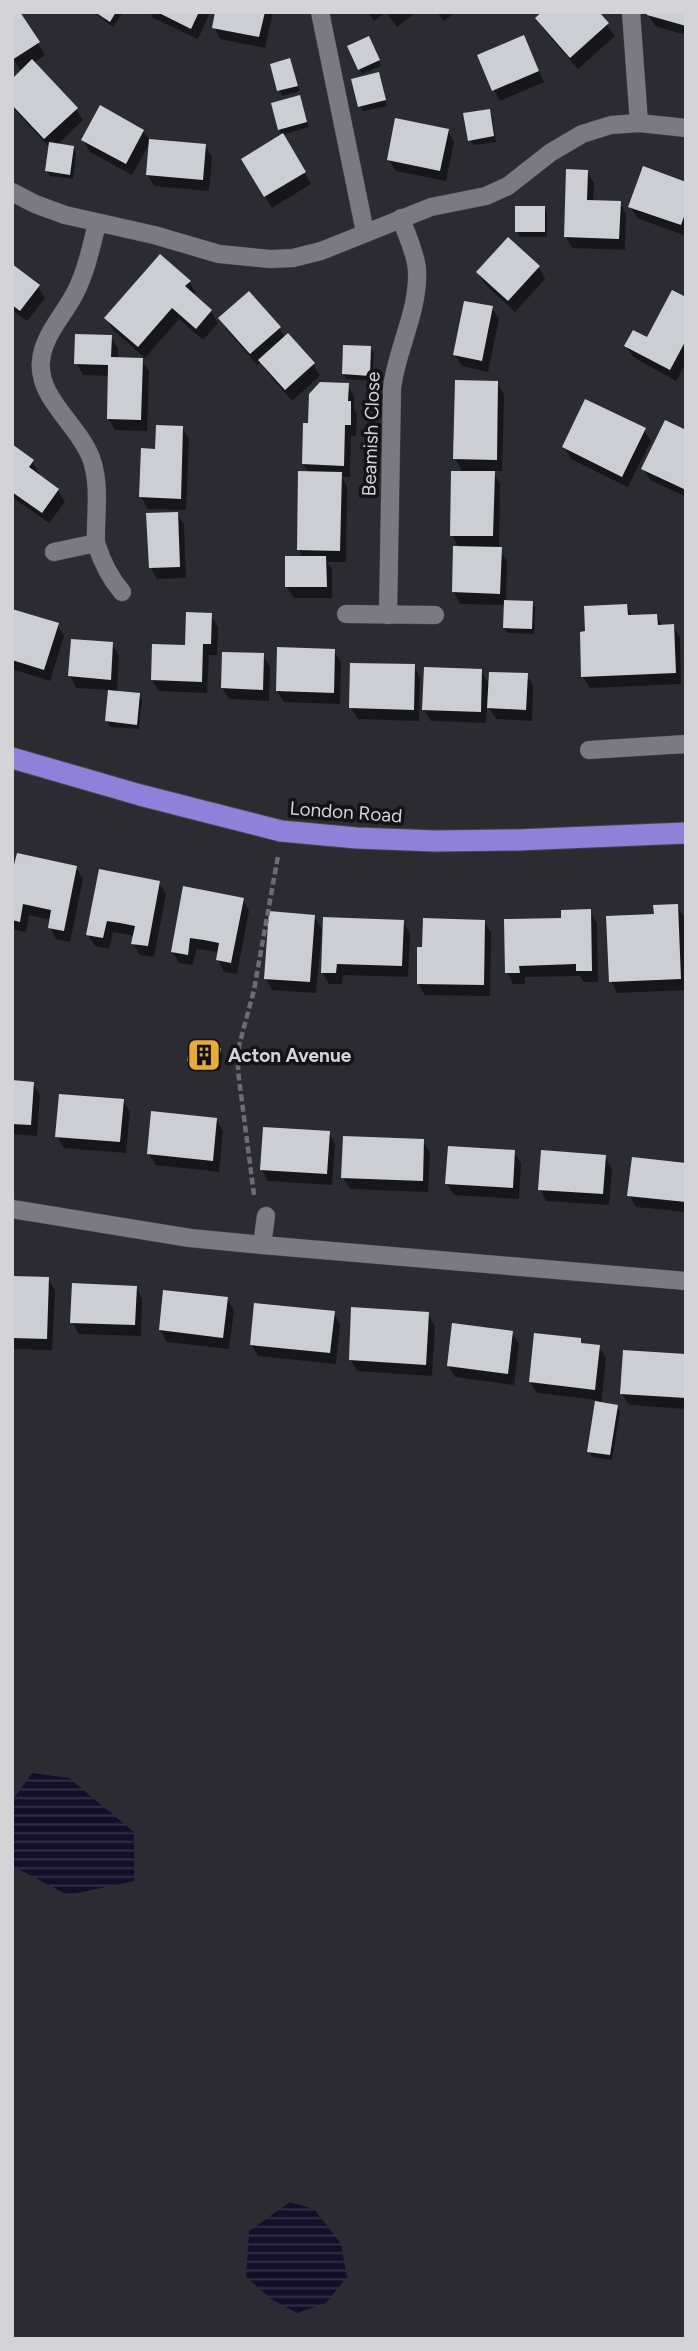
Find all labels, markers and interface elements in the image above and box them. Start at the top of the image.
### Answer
street label: Beamish Close [357,371,385,497]
street label: London Road [289,797,403,827]
building icon: Acton Avenue [185,1036,223,1074]
place label: Acton Avenue [228,1044,352,1067]

